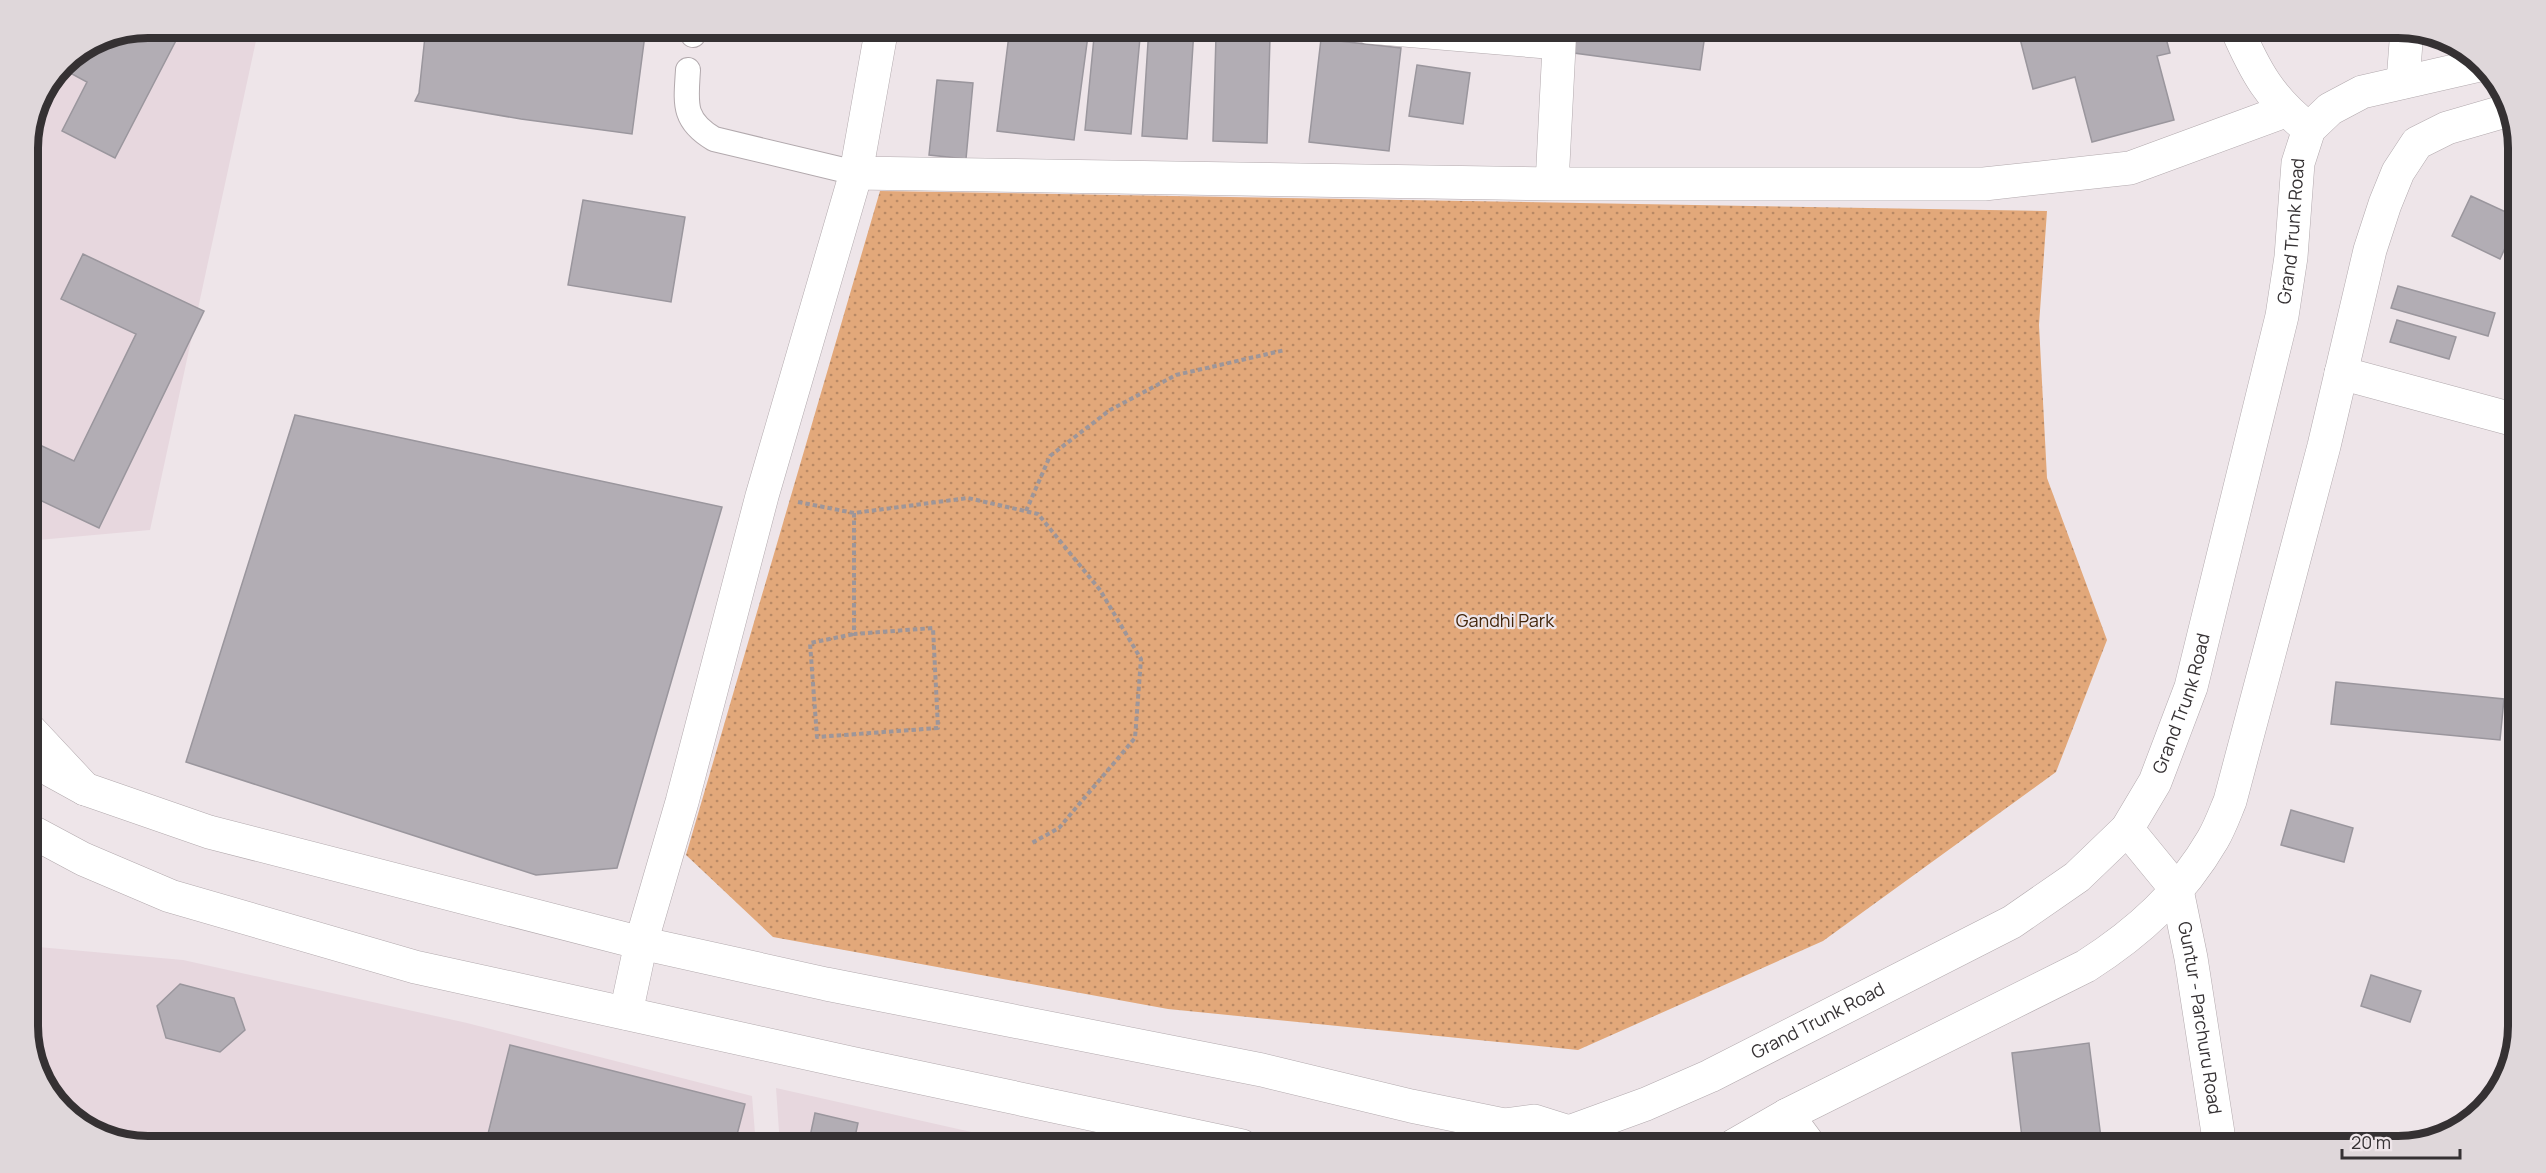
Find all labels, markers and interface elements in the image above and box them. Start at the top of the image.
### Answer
street label: Grand Trunk Road [2271,157,2309,306]
park label: Gandhi Park [1456,608,1555,632]
street label: Grand Trunk Road [2146,631,2215,777]
street label: Guntur - Parchuru Road [2173,919,2228,1116]
street label: Grand Trunk Road [1747,976,1888,1064]
scale bar [2342,1122,2460,1160]
text: 20 m [2351,1130,2391,1154]

